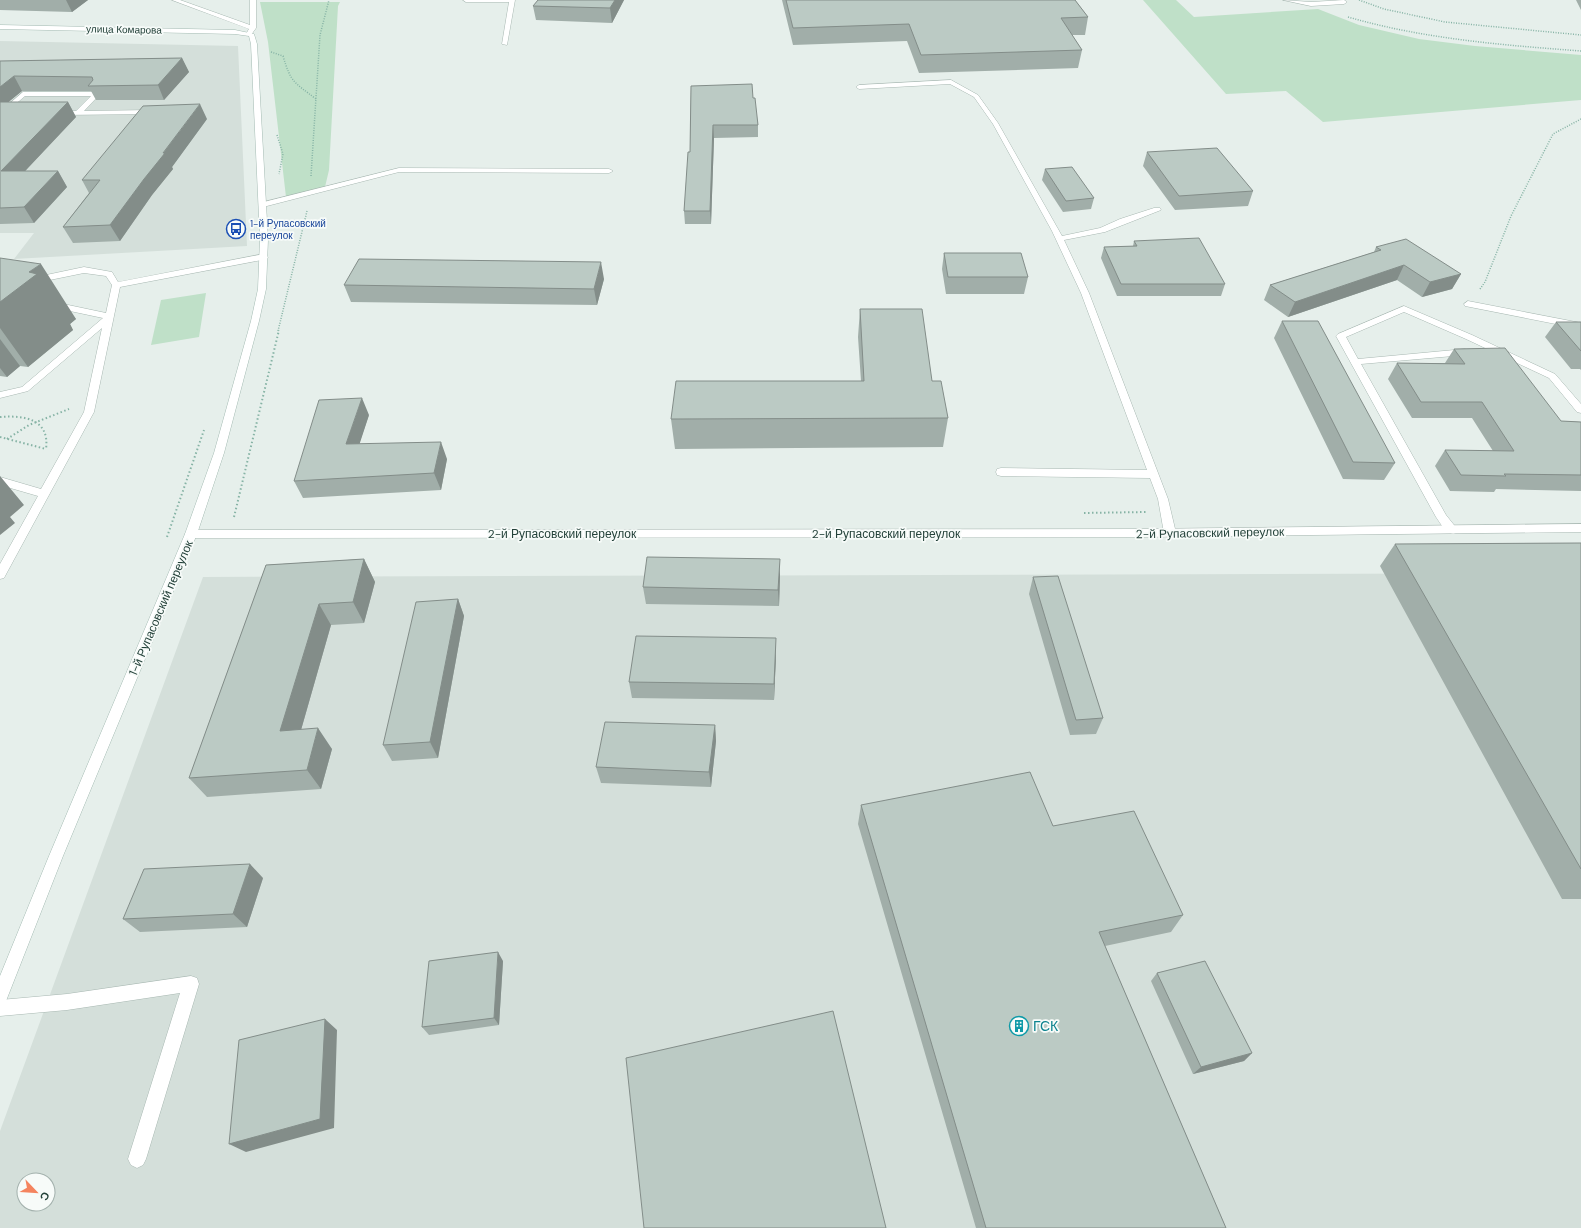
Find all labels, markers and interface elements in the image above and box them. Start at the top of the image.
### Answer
street label: улица Комарова [86,22,162,37]
place label: 1-й Рупасовский переулок [250,217,326,242]
bus stop icon: 1-й Рупасовский переулок [225,218,247,240]
street label: 2-й Рупасовский переулок [1136,524,1285,542]
street label: 2-й Рупасовский переулок [488,526,637,542]
street label: 2-й Рупасовский переулок [812,526,961,542]
street label: 1-й Рупасовский переулок [125,537,197,678]
building icon: ГСК [1008,1015,1030,1037]
place label: ГСК [1033,1017,1059,1035]
north arrow [16,1172,56,1212]
text: С [37,1190,53,1203]

